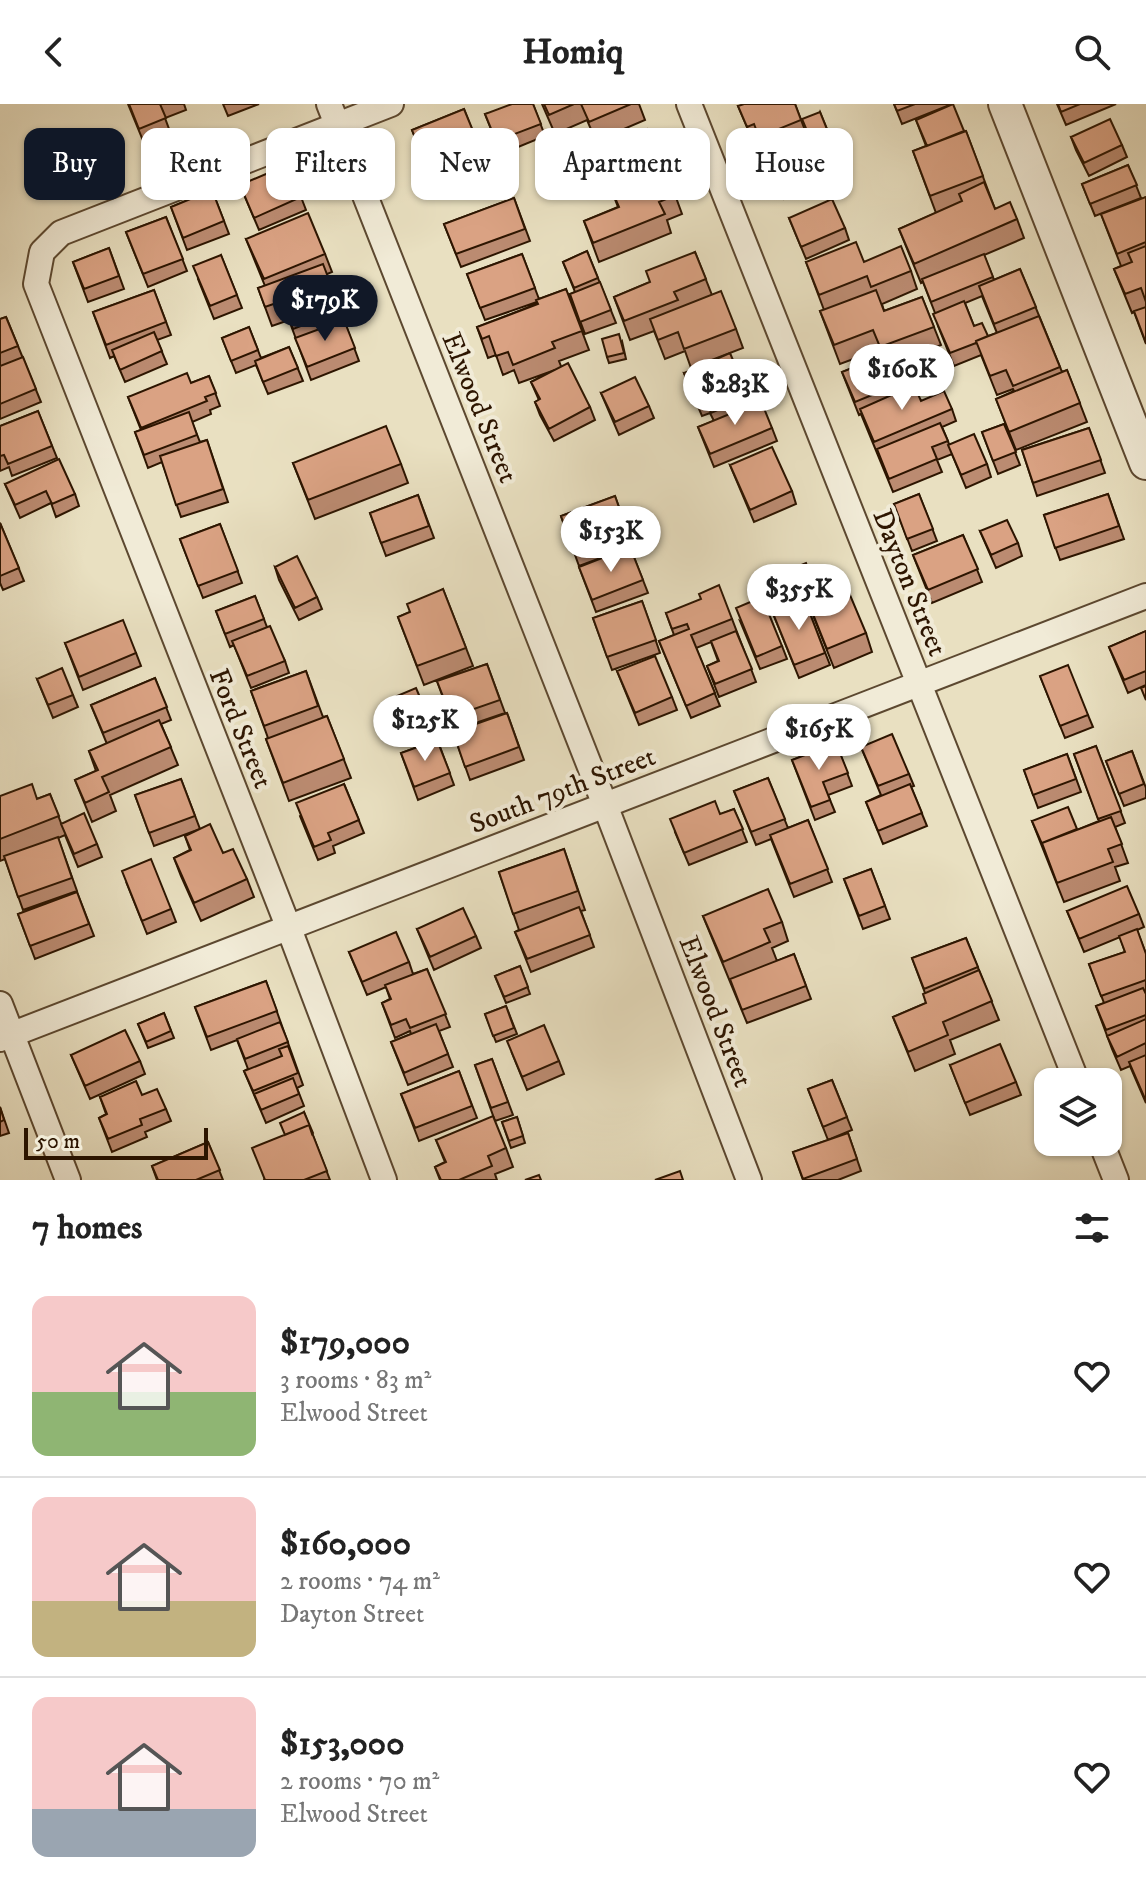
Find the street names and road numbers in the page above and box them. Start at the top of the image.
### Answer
street label: Elwood Street [434,327,526,488]
street label: Dayton Street [864,504,955,661]
street label: Ford Street [201,663,280,794]
street label: South 79th Street [465,739,660,842]
street label: Elwood Street [671,931,760,1092]

